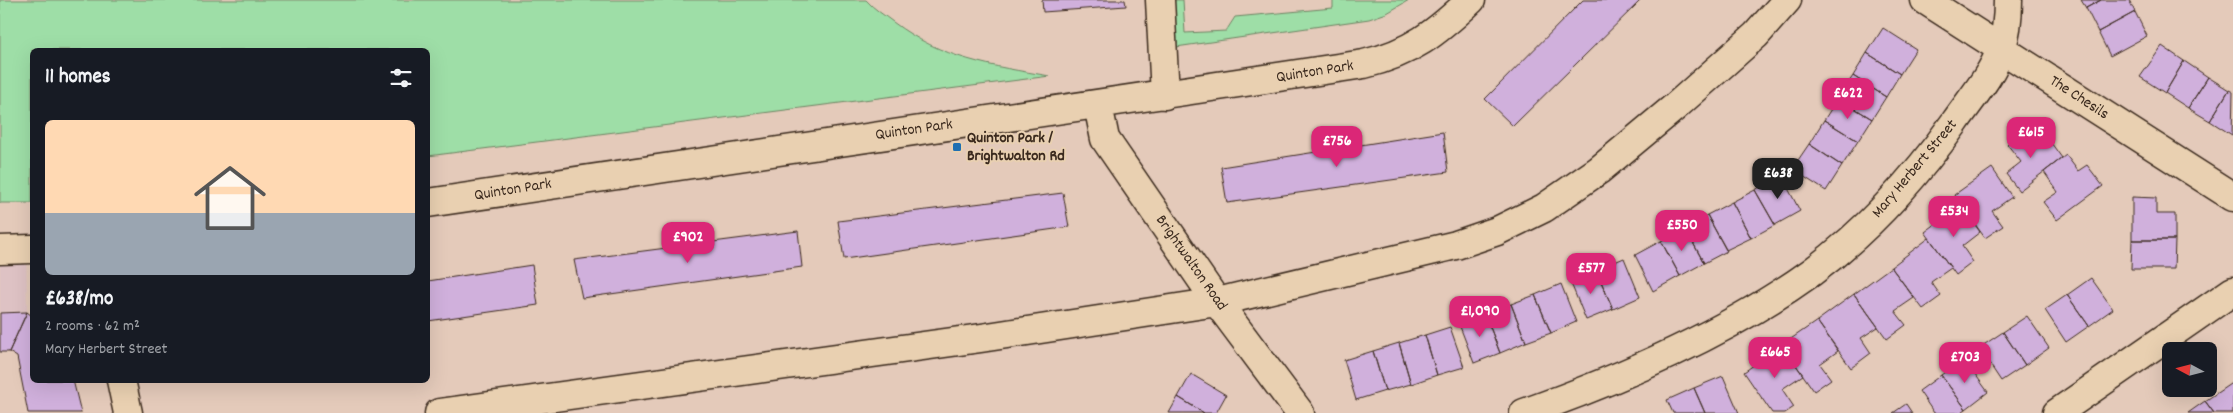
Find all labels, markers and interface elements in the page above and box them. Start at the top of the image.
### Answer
street label: Quinton Park [1275,55,1355,89]
text: 11 homes [45,63,110,93]
icon: filters [387,64,415,92]
street label: The Chesils [2045,70,2114,126]
pin: £622 [1818,78,1878,120]
text: £622 [1833,82,1863,105]
street label: Quinton Park [874,113,954,147]
street label: Mary Herbert Street [1867,115,1963,223]
pin: £615 [2001,116,2061,159]
text: £615 [2018,121,2044,144]
pin: £756 [1307,126,1367,168]
place label: Quinton Park / Brightwalton Rd [967,127,1065,168]
text: £756 [1322,130,1352,153]
marker: Quinton Park / Brightwalton Rd [951,141,963,153]
icon: home [185,153,275,243]
pin: £638 [1748,158,1808,200]
text: £638 [1763,162,1793,185]
street label: Quinton Park [473,173,553,207]
pin: £534 [1924,196,1984,238]
text: £534 [1939,200,1969,223]
street label: Brightwalton Road [1149,210,1233,316]
pin: £550 [1652,210,1712,252]
text: £550 [1666,214,1698,237]
pin: £902 [658,222,718,264]
text: £902 [672,226,704,249]
pin: £577 [1561,252,1621,295]
text: £577 [1577,257,1605,280]
text: £638/mo [45,285,113,315]
pin: £1,090 [1439,296,1521,338]
text: £1,090 [1460,300,1500,323]
text: 2 rooms · 62 m² [45,315,140,338]
pin: £665 [1745,336,1805,379]
text: Mary Herbert Street [45,338,167,361]
text: £665 [1759,341,1791,364]
pin: £703 [1935,342,1995,384]
north arrow [2162,342,2218,398]
map controls [2162,342,2217,397]
text: £703 [1950,346,1980,369]

